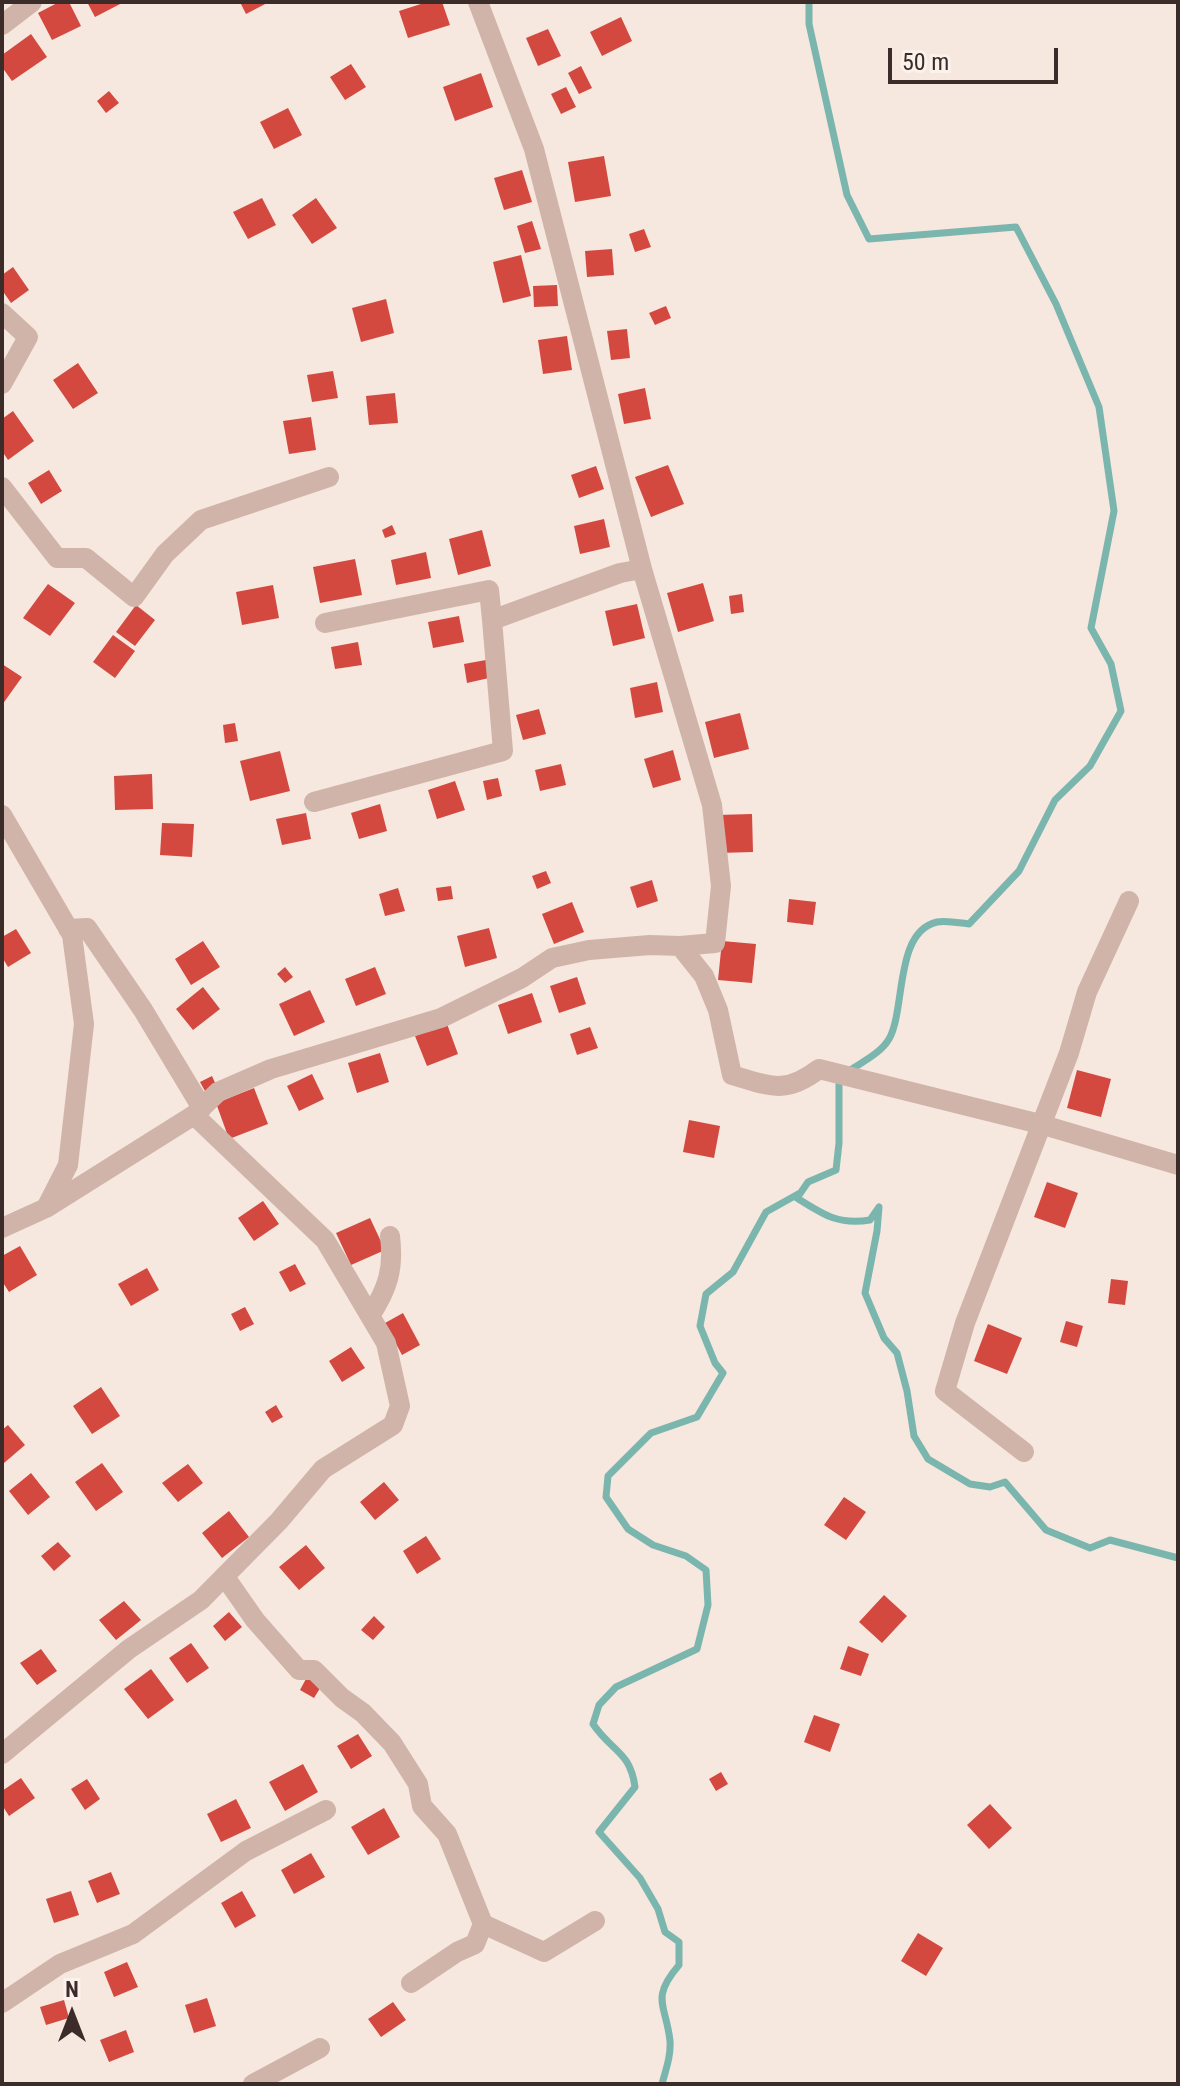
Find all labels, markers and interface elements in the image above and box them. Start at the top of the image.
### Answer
scale bar [892,32,1062,82]
text: 50 m [902,48,949,76]
north arrow [32,1974,112,2054]
text: N [65,1977,79,2002]

